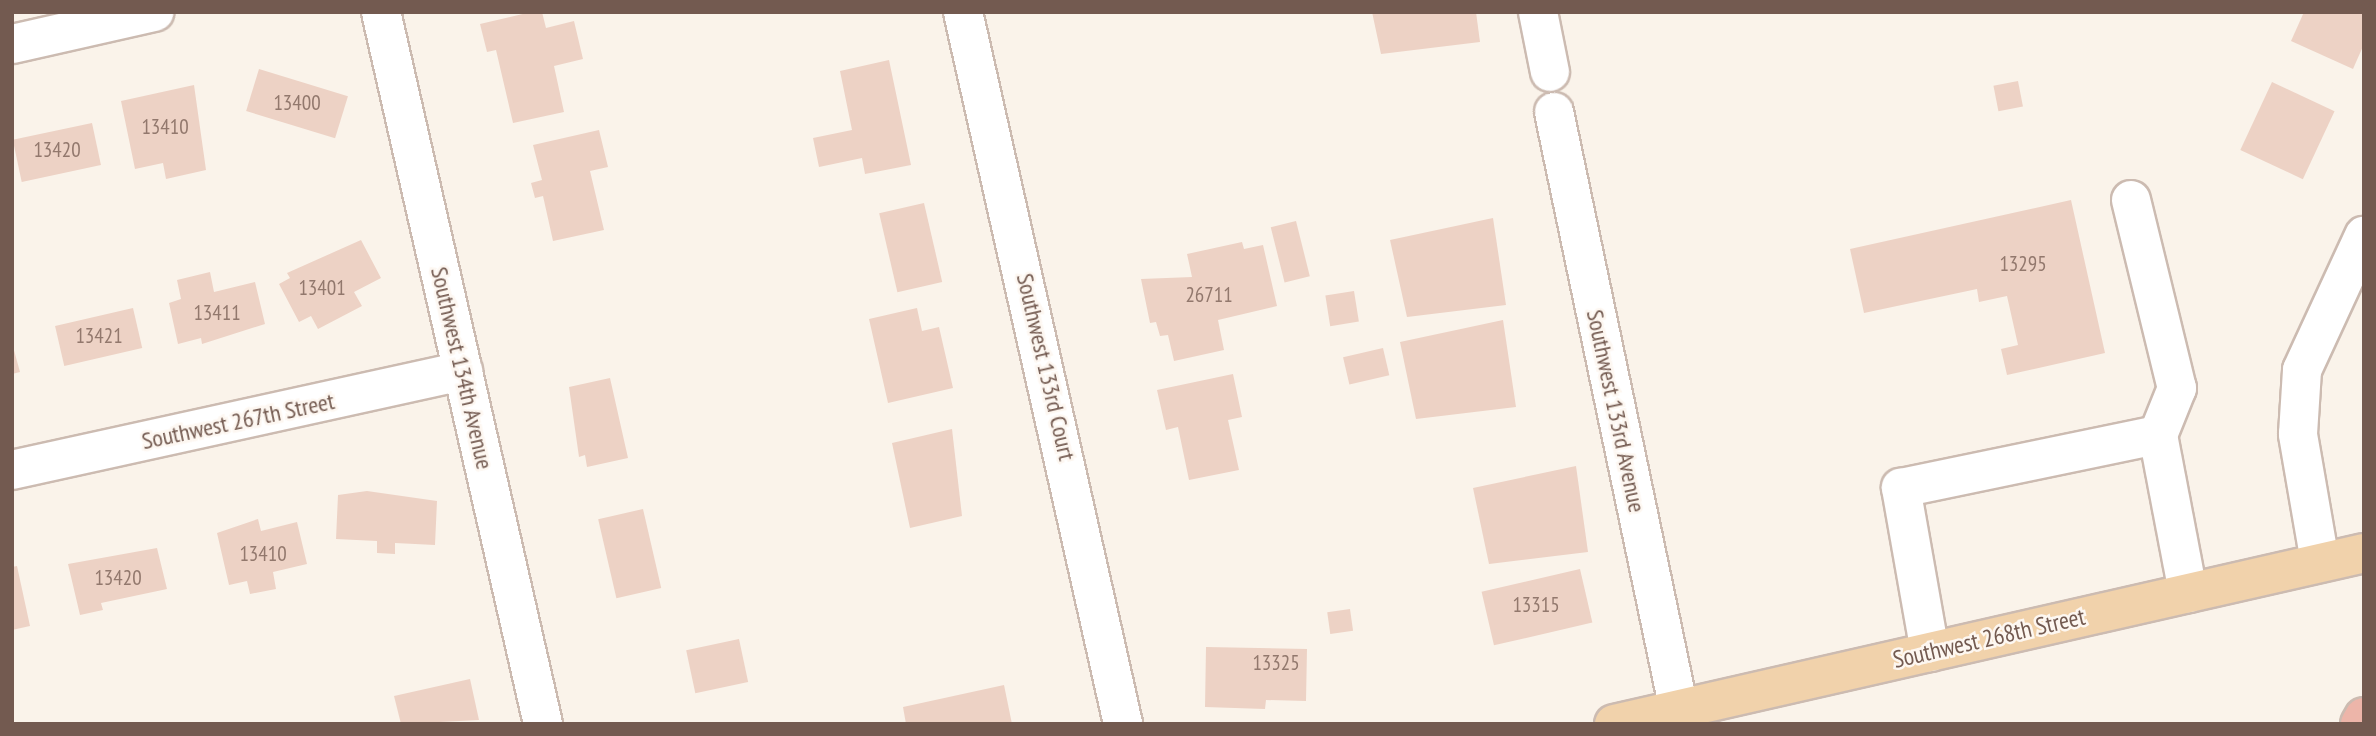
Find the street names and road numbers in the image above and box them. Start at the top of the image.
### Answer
street label: Southwest 134th Avenue [425,264,499,472]
street label: Southwest 133rd Court [1010,271,1082,463]
street label: Southwest 133rd Avenue [1580,307,1652,515]
street label: Southwest 267th Street [139,387,337,455]
street label: Southwest 268th Street [1890,602,2088,674]

